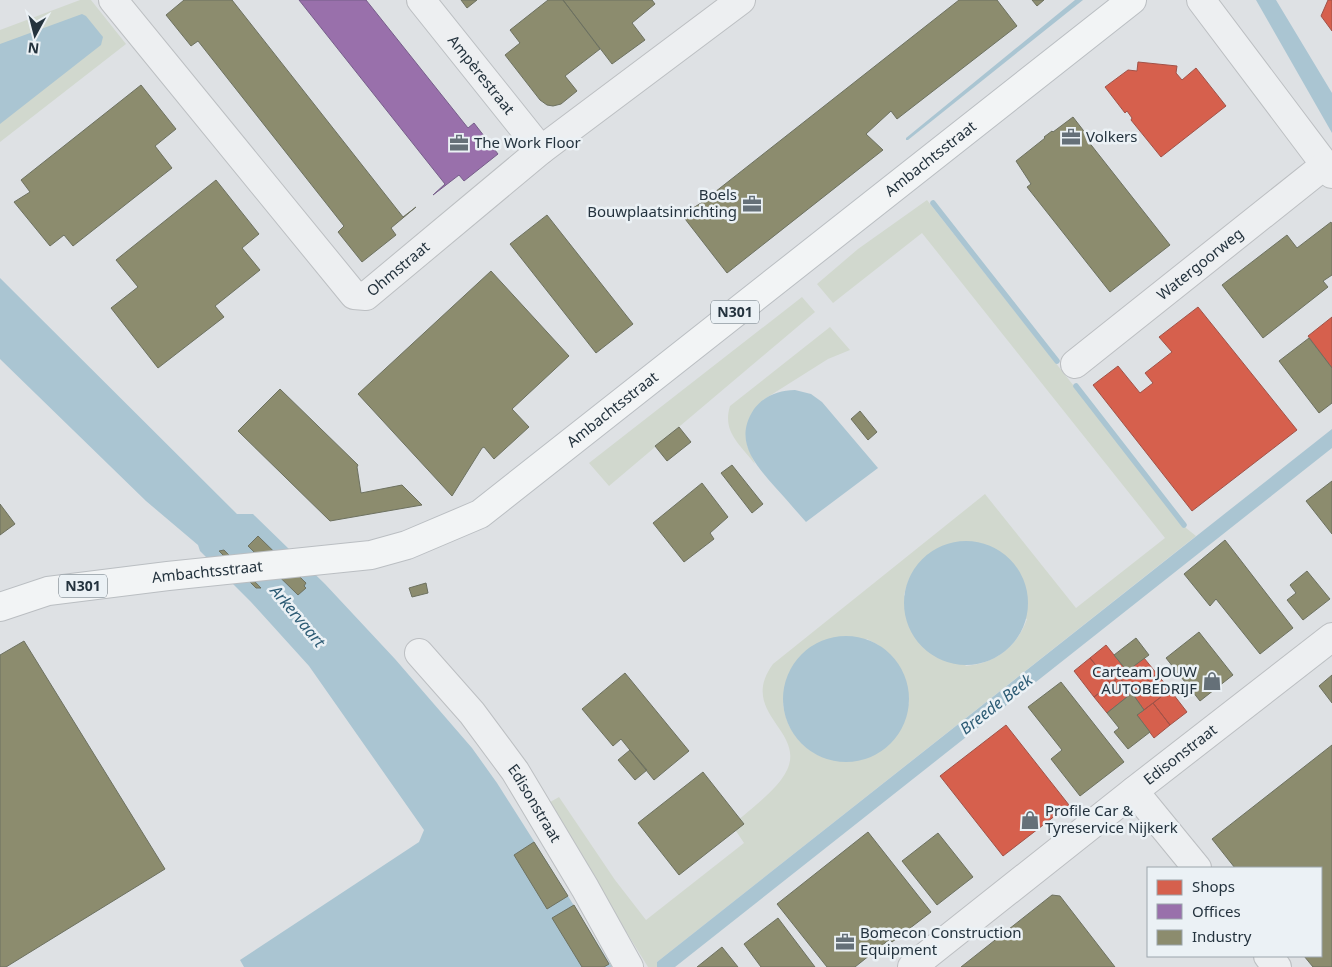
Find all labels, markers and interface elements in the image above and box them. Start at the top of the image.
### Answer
north arrow [10,10,60,60]
street label: Ampèrestraat [444,30,520,119]
text: N [27,38,40,59]
street label: Ambachtsstraat [880,115,980,200]
office icon: Volkers [1060,126,1082,148]
place label: Volkers [1086,126,1138,146]
office icon: The Work Floor [448,132,470,154]
place label: The Work Floor [474,132,581,152]
place label: Boels Bouwplaatsinrichting [587,184,737,221]
office icon: Boels Bouwplaatsinrichting [741,193,763,215]
street label: Watergoorweg [1152,223,1247,304]
street label: Ohmstraat [362,236,434,300]
road number: N301 [711,300,759,324]
street label: Ambachtsstraat [562,366,662,451]
street label: Ambachtsstraat [151,555,264,587]
road number: N301 [59,574,107,598]
water label: Arkervaart [265,580,331,652]
place label: Carteam JOUW AUTOBEDRIJF [1092,661,1197,698]
water label: Breede Beek [955,668,1038,739]
shop icon: Carteam JOUW AUTOBEDRIJF [1201,670,1223,692]
street label: Edisonstraat [1139,719,1221,789]
street label: Edisonstraat [504,760,567,846]
place label: Profile Car & Tyreservice Nijkerk [1045,800,1178,837]
shop icon: Profile Car & Tyreservice Nijkerk [1019,809,1041,831]
legend [1147,867,1322,957]
text: Shops [1192,876,1235,896]
text: Offices [1192,901,1241,921]
place label: Bomecon Construction Equipment [860,922,1021,959]
text: Industry [1192,926,1252,946]
office icon: Bomecon Construction Equipment [834,931,856,953]

